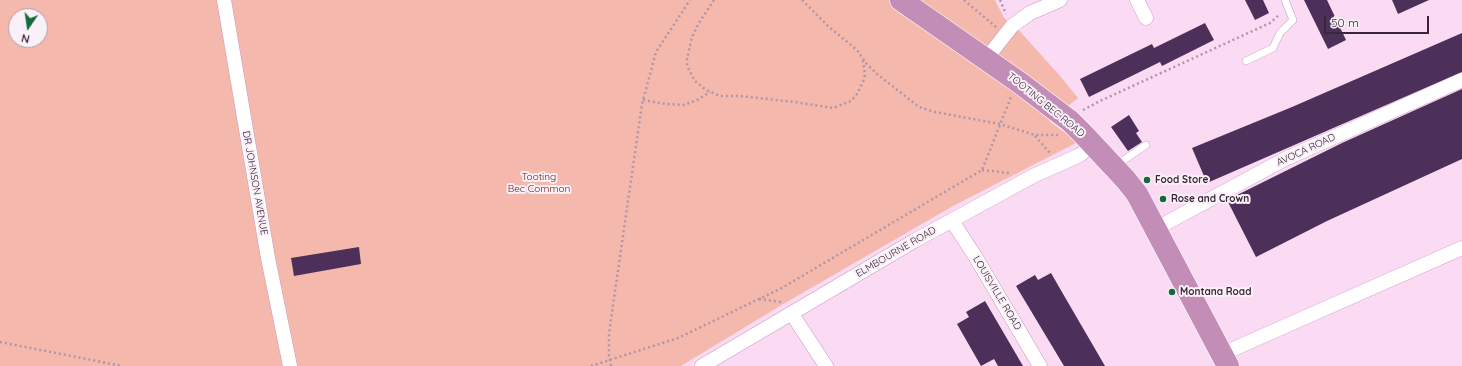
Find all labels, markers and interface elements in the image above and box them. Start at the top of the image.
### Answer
north arrow [8,8,48,48]
scale bar [1326,8,1431,34]
text: 50 m [1331,15,1359,30]
text: N [20,31,31,46]
street label: TOOTING BEC ROAD [1005,70,1087,140]
street label: DR JOHNSON AVENUE [240,130,270,236]
street label: AVOCA ROAD [1275,131,1337,169]
park label: Tooting Bec Common [508,171,570,194]
place label: Food Store [1155,174,1208,186]
marker: Food Store [1142,175,1152,185]
place label: Rose and Crown [1171,193,1249,205]
marker: Rose and Crown [1158,194,1168,204]
street label: ELMBOURNE ROAD [854,224,938,280]
street label: LOUISVILLE ROAD [970,254,1024,332]
place label: Montana Road [1180,286,1251,298]
marker: Montana Road [1167,287,1177,297]

